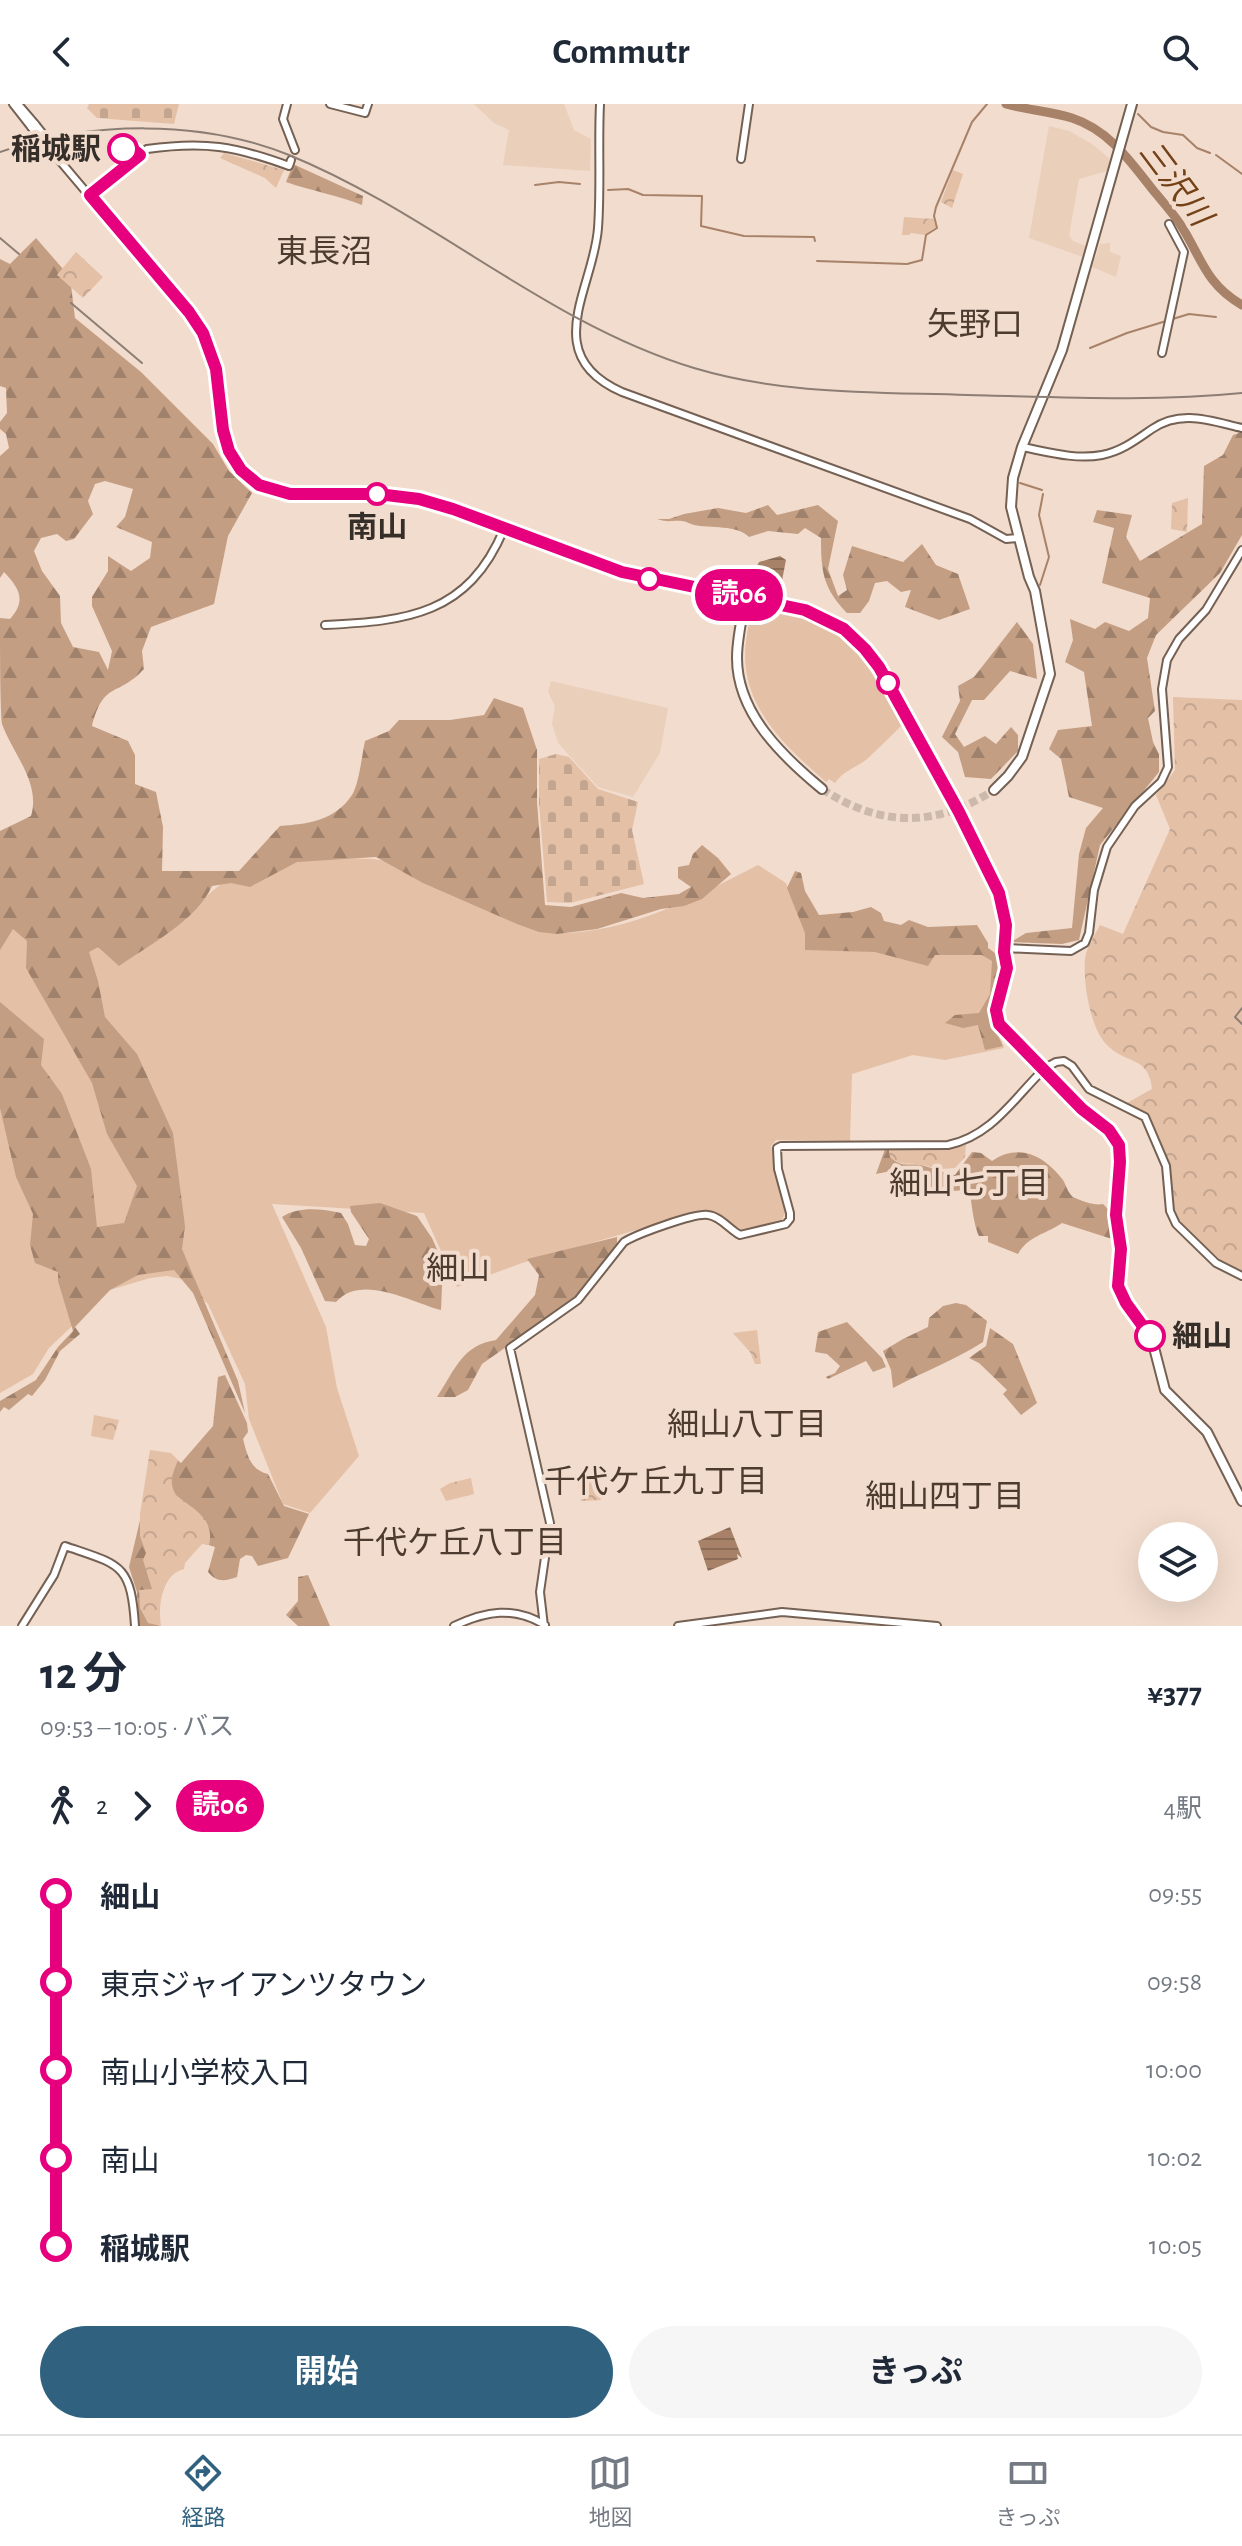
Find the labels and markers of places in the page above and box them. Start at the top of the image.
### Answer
place label: 稲城駅 [11,133,101,165]
marker: 稲城駅 [108,134,138,164]
marker: 南山 [366,483,388,505]
place label: 南山 [347,511,407,543]
unlabelled marker [638,568,660,590]
unlabelled marker [877,672,899,694]
place label: 細山 [1172,1320,1232,1352]
marker: 細山 [1135,1321,1165,1351]

